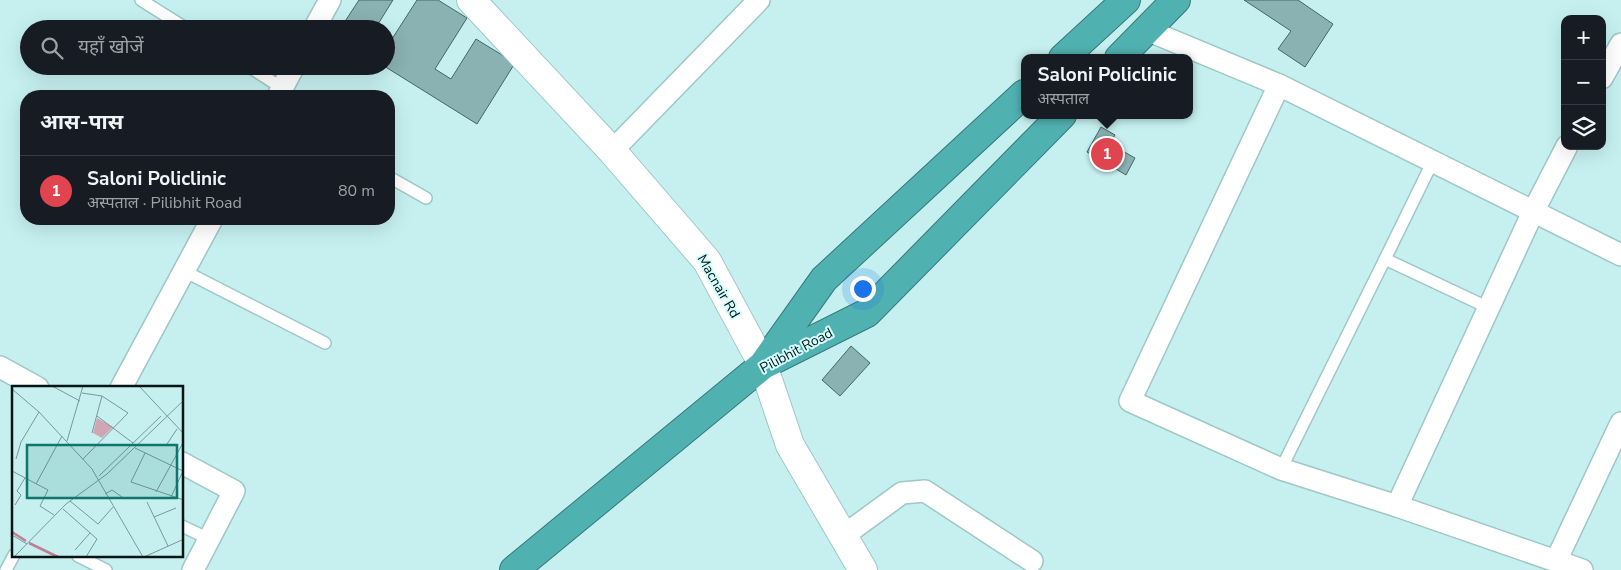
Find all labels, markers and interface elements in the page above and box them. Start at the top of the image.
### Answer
map controls [1561,15,1606,150]
button: + [1561,15,1606,60]
search box [20,20,395,75]
icon: search [38,34,66,62]
text: यहाँ खोजें [78,34,143,60]
popup [1021,54,1193,119]
button: − [1561,60,1606,105]
text: Saloni Policlinic [1038,62,1176,88]
text: अस्पताल [1038,88,1089,110]
button: layers [1561,105,1606,150]
text: आस-पास [40,108,123,136]
pin: 1 [1091,135,1123,173]
text: Saloni Policlinic [87,166,226,192]
text: 1 [51,180,61,202]
text: 80 m [338,180,375,202]
text: अस्पताल · Pilibhit Road [87,192,242,214]
street label: Macnair Rd [693,251,744,322]
your location [850,276,876,302]
street label: Pilibhit Road [756,323,836,378]
inset map [12,386,184,558]

